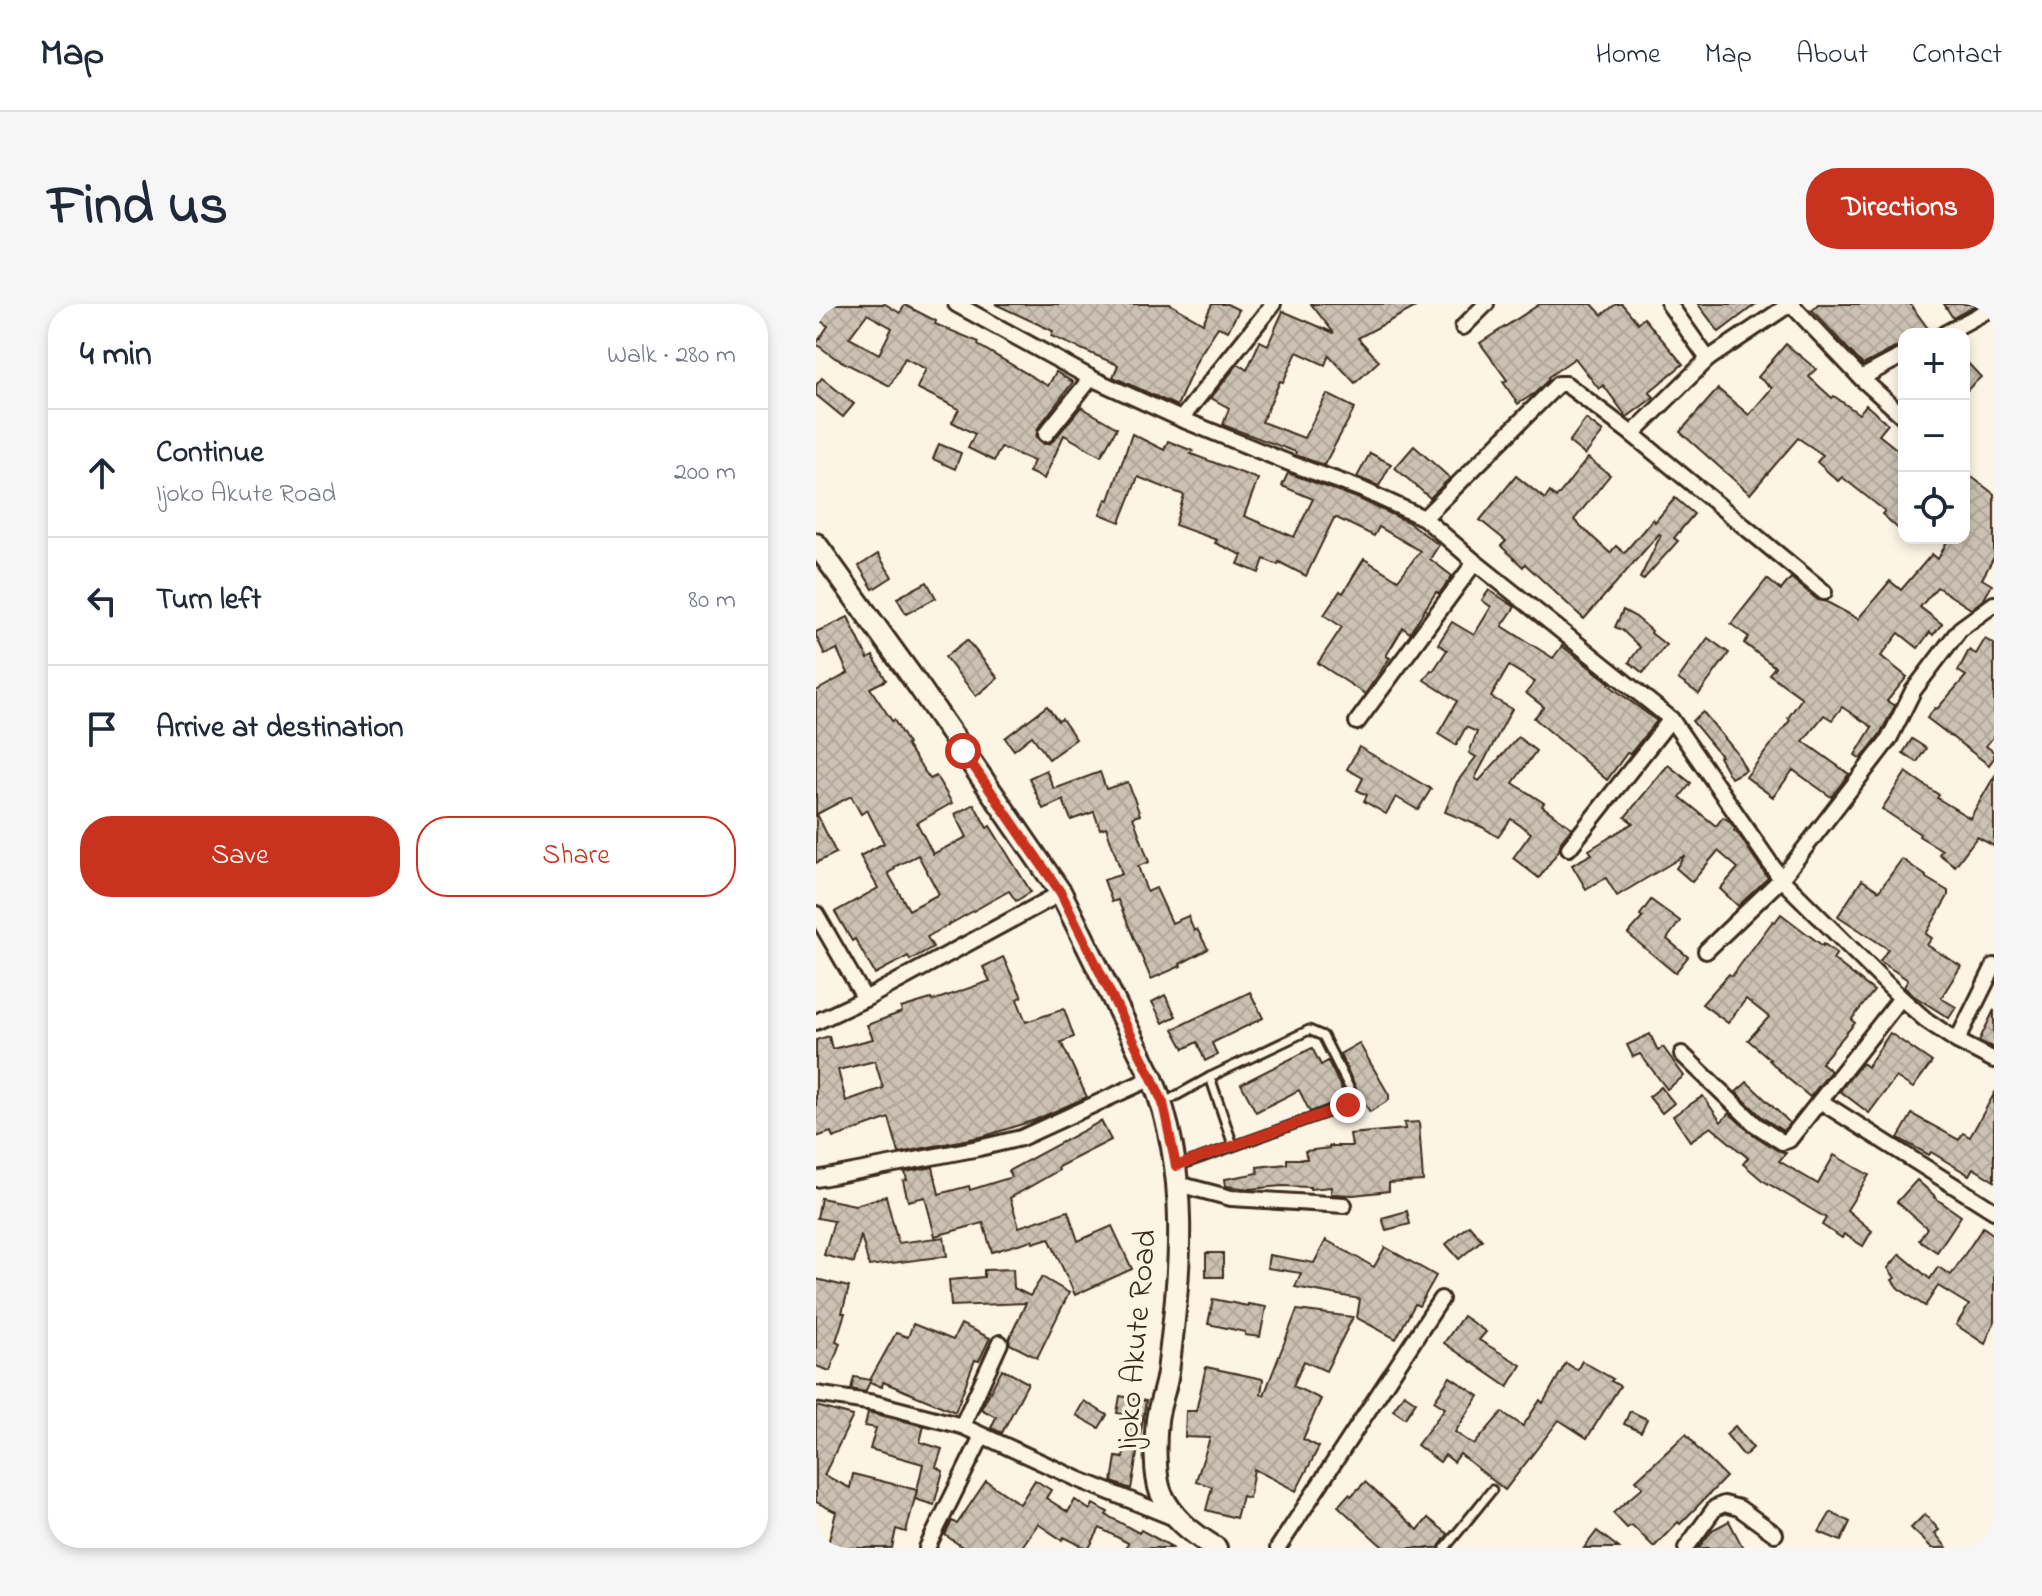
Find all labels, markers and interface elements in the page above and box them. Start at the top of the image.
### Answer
text: Map [40,27,104,83]
text: Home [1595,35,1661,76]
text: Map [1705,35,1752,76]
text: About [1796,35,1868,76]
text: Contact [1912,35,2002,76]
text: Find us [48,168,228,249]
button: Directions [1806,168,1994,249]
map controls [1898,328,1970,544]
button: + [1898,328,1970,400]
text: 4 min [80,331,152,381]
text: Walk · 280 m [607,337,736,375]
button: − [1898,400,1970,472]
text: Continue [156,432,264,476]
icon: ahead [80,451,124,495]
text: 200 m [674,454,736,492]
button: locate [1898,472,1970,544]
text: Ijoko Akute Road [156,476,336,514]
icon: left [80,579,124,623]
text: Turn left [156,579,261,623]
text: 80 m [688,582,736,620]
icon: arrive [80,707,124,751]
text: Arrive at destination [156,707,404,751]
route start [945,733,981,769]
button: Save [80,816,400,897]
button: Share [416,816,736,897]
route end [1330,1087,1366,1123]
street label: Ijoko Akute Road [1105,1228,1171,1452]

